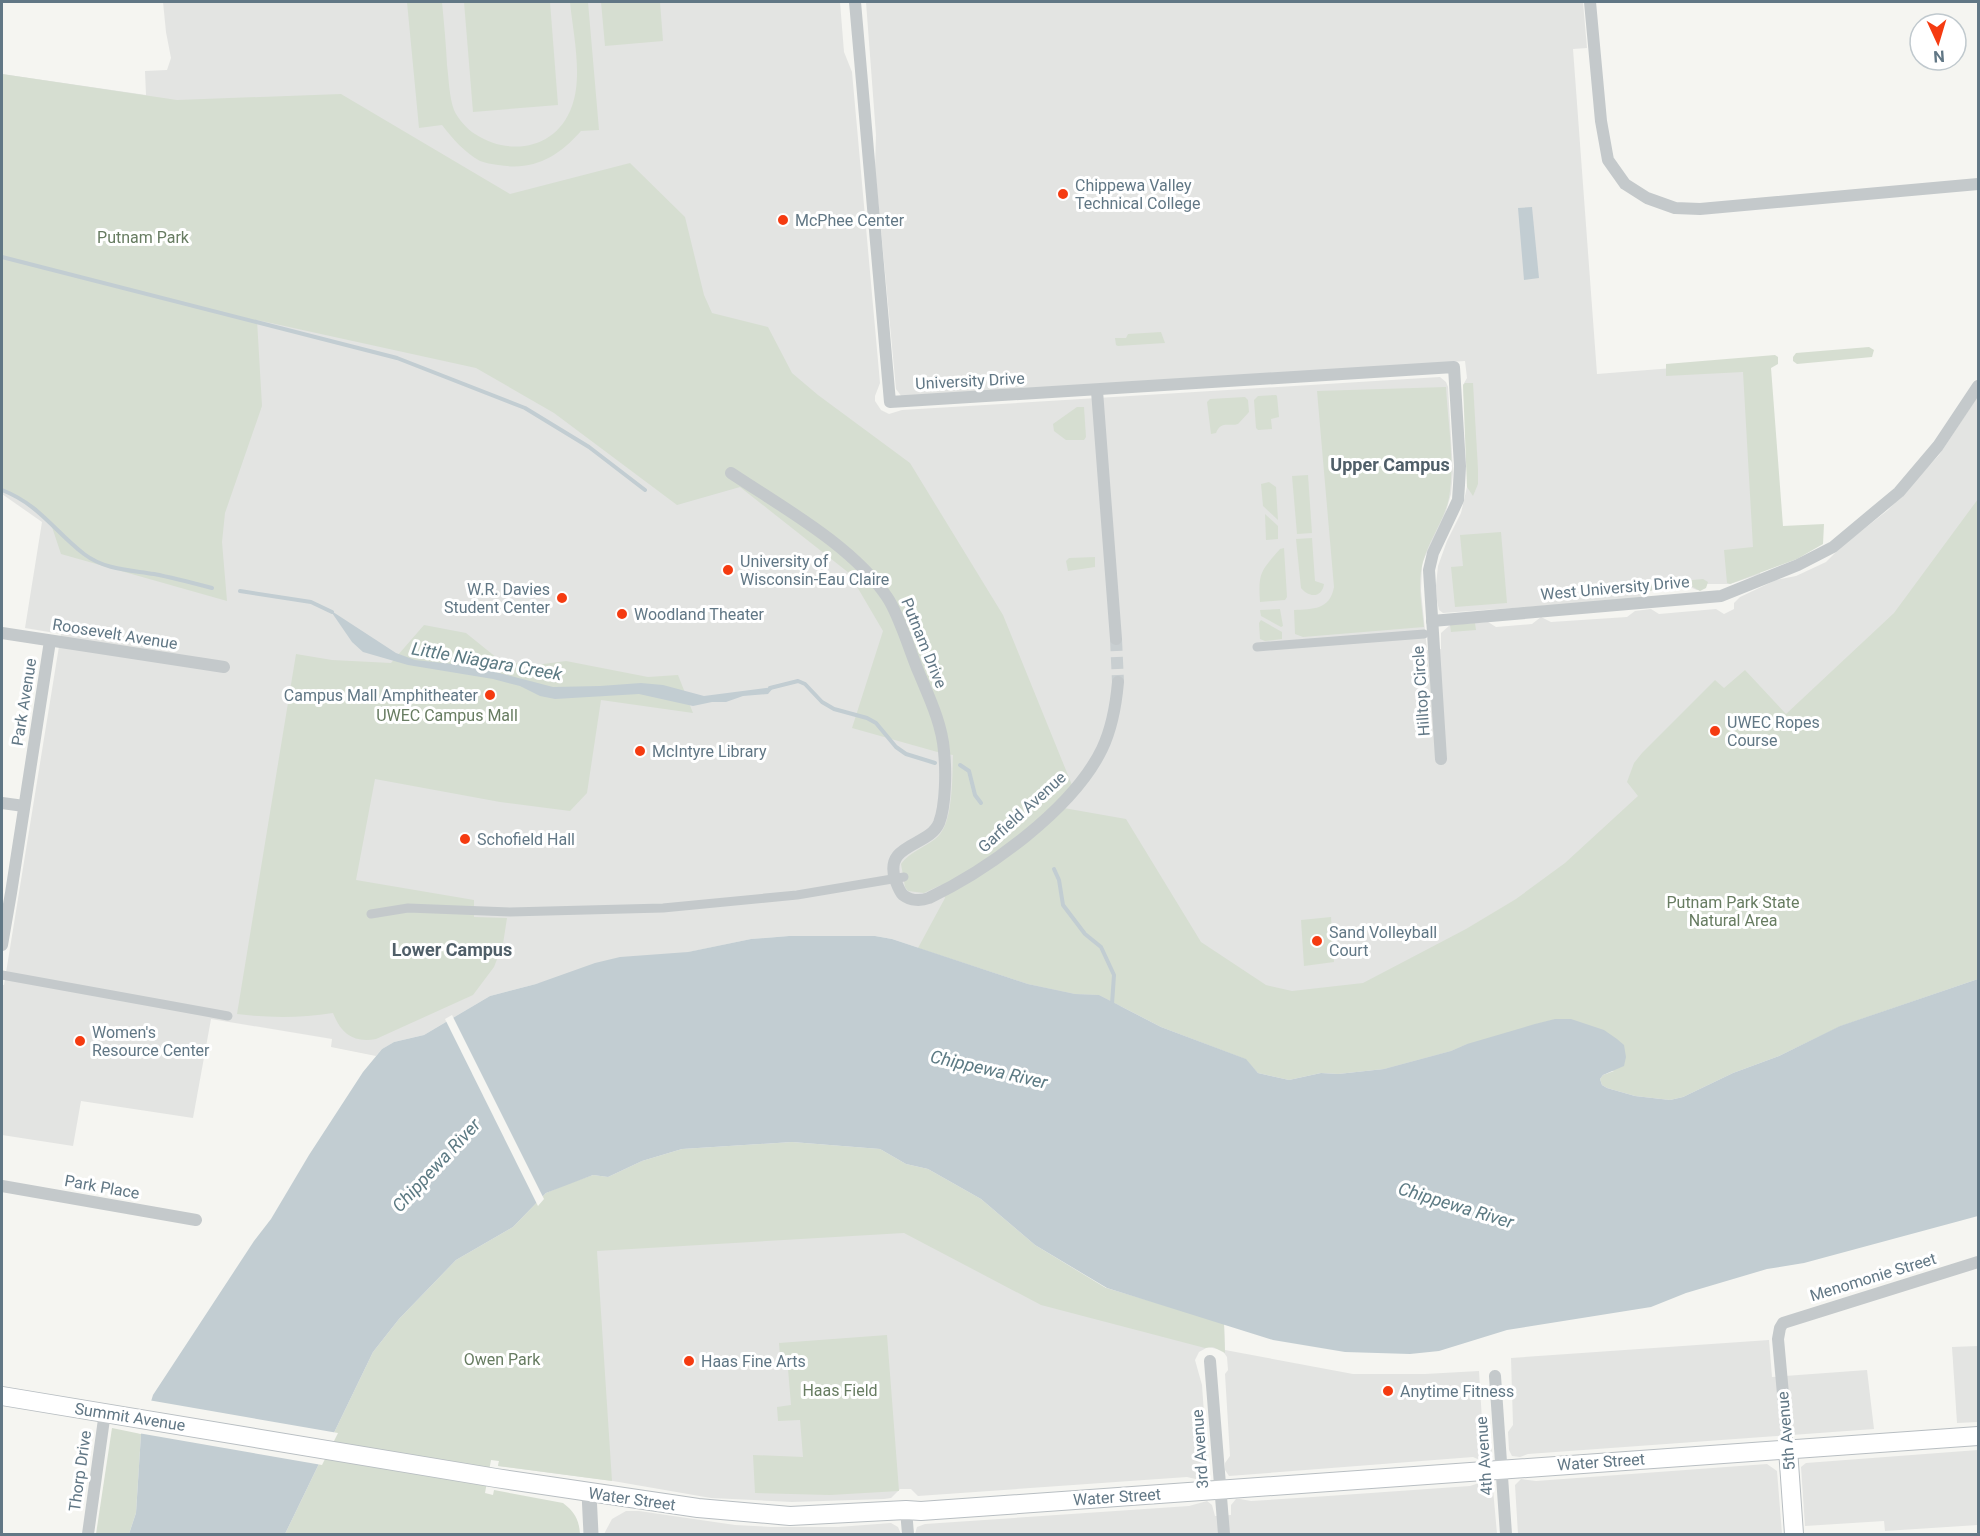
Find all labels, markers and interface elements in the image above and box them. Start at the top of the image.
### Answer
north arrow [1908,12,1968,72]
text: N [1933,47,1945,66]
place label: Chippewa Valley Technical College [1075,176,1200,213]
marker: Chippewa Valley Technical College [1056,187,1070,201]
place label: McPhee Center [795,211,905,230]
marker: McPhee Center [776,213,790,227]
park label: Putnam Park [97,228,190,247]
street label: University Drive [915,369,1025,393]
district label: Upper Campus [1330,454,1450,475]
place label: University of Wisconsin-Eau Claire [740,552,889,589]
marker: University of Wisconsin-Eau Claire [721,563,735,577]
street label: West University Drive [1540,572,1690,604]
place label: W.R. Davies Student Center [444,580,551,617]
marker: W.R. Davies Student Center [555,591,569,605]
street label: Putnam Drive [897,595,951,691]
place label: Woodland Theater [634,605,765,624]
marker: Woodland Theater [615,607,629,621]
street label: Roosevelt Avenue [51,615,179,653]
water label: Little Niagara Creek [410,637,565,685]
street label: Hilltop Circle [1408,645,1434,737]
street label: Park Avenue [8,657,40,747]
place label: Campus Mall Amphitheater [284,686,479,705]
marker: Campus Mall Amphitheater [483,688,497,702]
park label: UWEC Campus Mall [376,706,518,725]
place label: UWEC Ropes Course [1727,713,1820,750]
marker: UWEC Ropes Course [1708,724,1722,738]
place label: McIntyre Library [652,742,767,761]
marker: McIntyre Library [633,744,647,758]
street label: Garfield Avenue [974,768,1070,856]
place label: Schofield Hall [477,830,575,849]
marker: Schofield Hall [458,832,472,846]
park label: Putnam Park State Natural Area [1666,893,1800,930]
place label: Sand Volleyball Court [1329,923,1437,960]
marker: Sand Volleyball Court [1310,934,1324,948]
district label: Lower Campus [392,939,512,960]
place label: Women's Resource Center [92,1023,210,1060]
marker: Women's Resource Center [73,1034,87,1048]
water label: Chippewa River [928,1045,1051,1093]
water label: Chippewa River [388,1113,485,1216]
street label: Park Place [63,1171,141,1203]
water label: Chippewa River [1396,1177,1517,1233]
street label: Menomonie Street [1808,1249,1938,1305]
park label: Owen Park [464,1350,541,1369]
place label: Haas Fine Arts [701,1352,806,1371]
marker: Haas Fine Arts [682,1354,696,1368]
park label: Haas Field [802,1381,878,1400]
place label: Anytime Fitness [1400,1382,1514,1401]
marker: Anytime Fitness [1381,1384,1395,1398]
street label: 5th Avenue [1773,1391,1799,1471]
street label: Summit Avenue [73,1399,187,1435]
street label: 3rd Avenue [1188,1409,1212,1489]
street label: 4th Avenue [1472,1416,1496,1496]
street label: Thorp Drive [65,1429,95,1513]
street label: Water Street [1556,1449,1646,1475]
street label: Water Street [587,1483,677,1515]
street label: Water Street [1072,1484,1162,1510]

